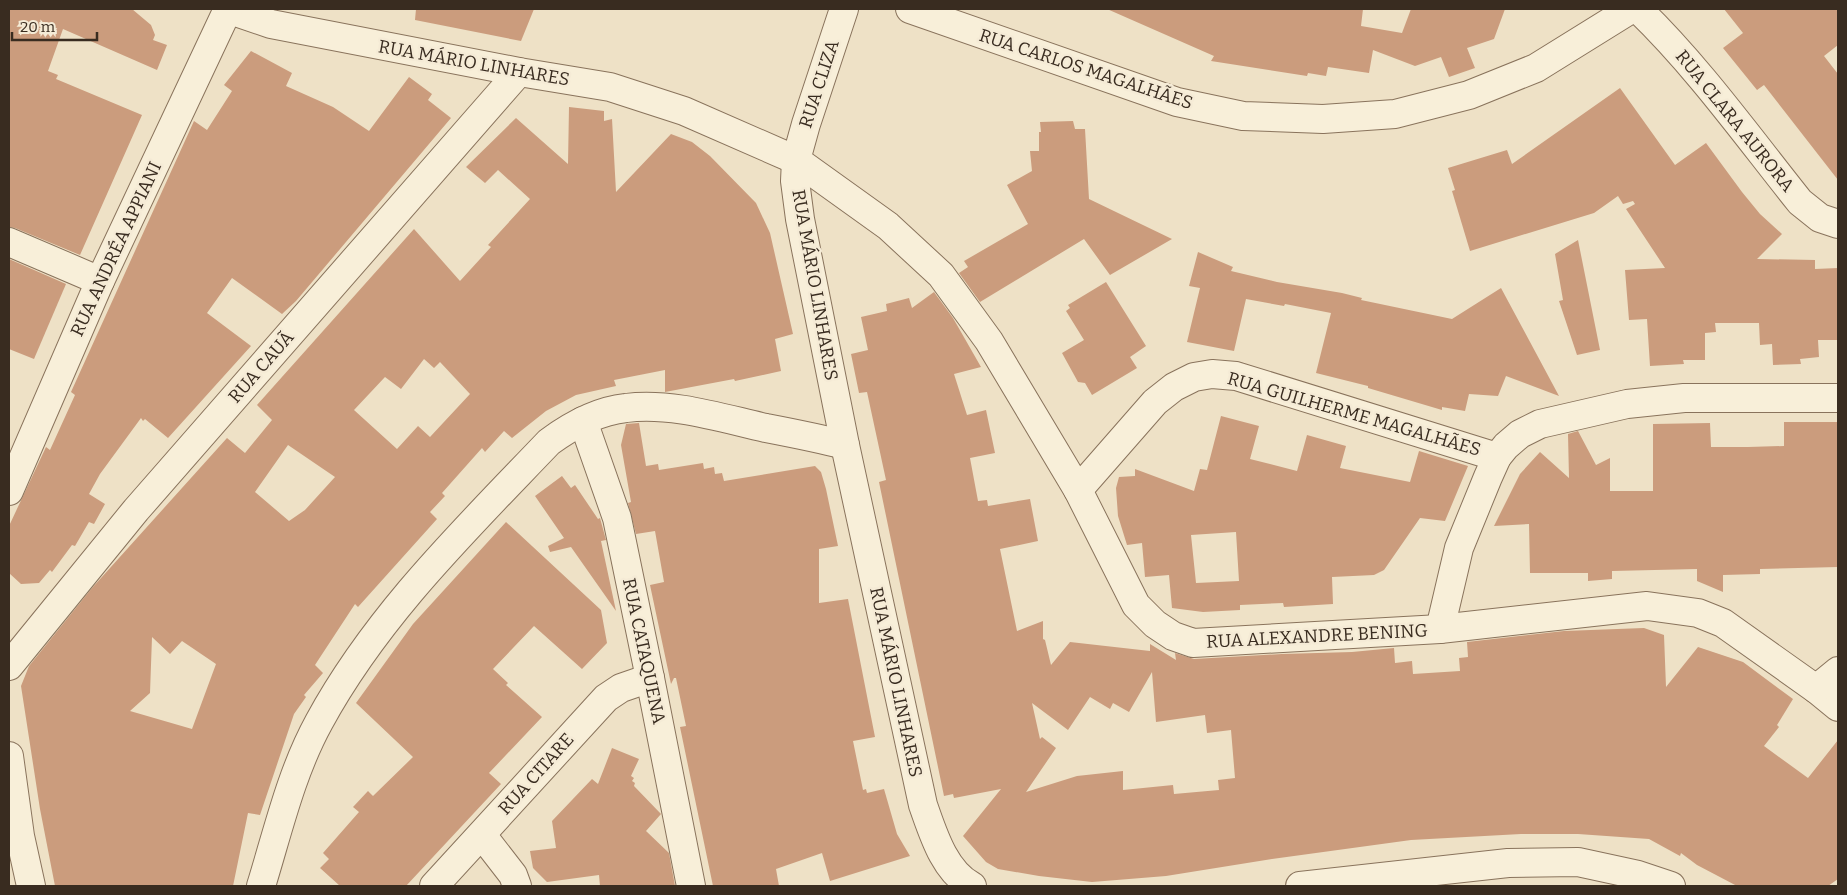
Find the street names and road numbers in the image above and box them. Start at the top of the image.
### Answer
street label: RUA CARLOS MAGALHÃES [976,24,1196,114]
street label: RUA MÁRIO LINHARES [377,35,571,91]
street label: RUA CLIZA [794,37,844,131]
street label: RUA CLARA AURORA [1671,46,1799,197]
street label: RUA ANDRÉA APPIANI [65,158,166,340]
street label: RUA MÁRIO LINHARES [787,188,843,382]
street label: RUA CAUÃ [224,326,298,408]
street label: RUA GUILHERME MAGALHÃES [1225,367,1483,461]
street label: RUA CATAQUENA [618,576,670,726]
street label: RUA MÁRIO LINHARES [865,585,927,779]
street label: RUA ALEXANDRE BENING [1206,619,1428,653]
street label: RUA CITARE [494,729,578,819]

